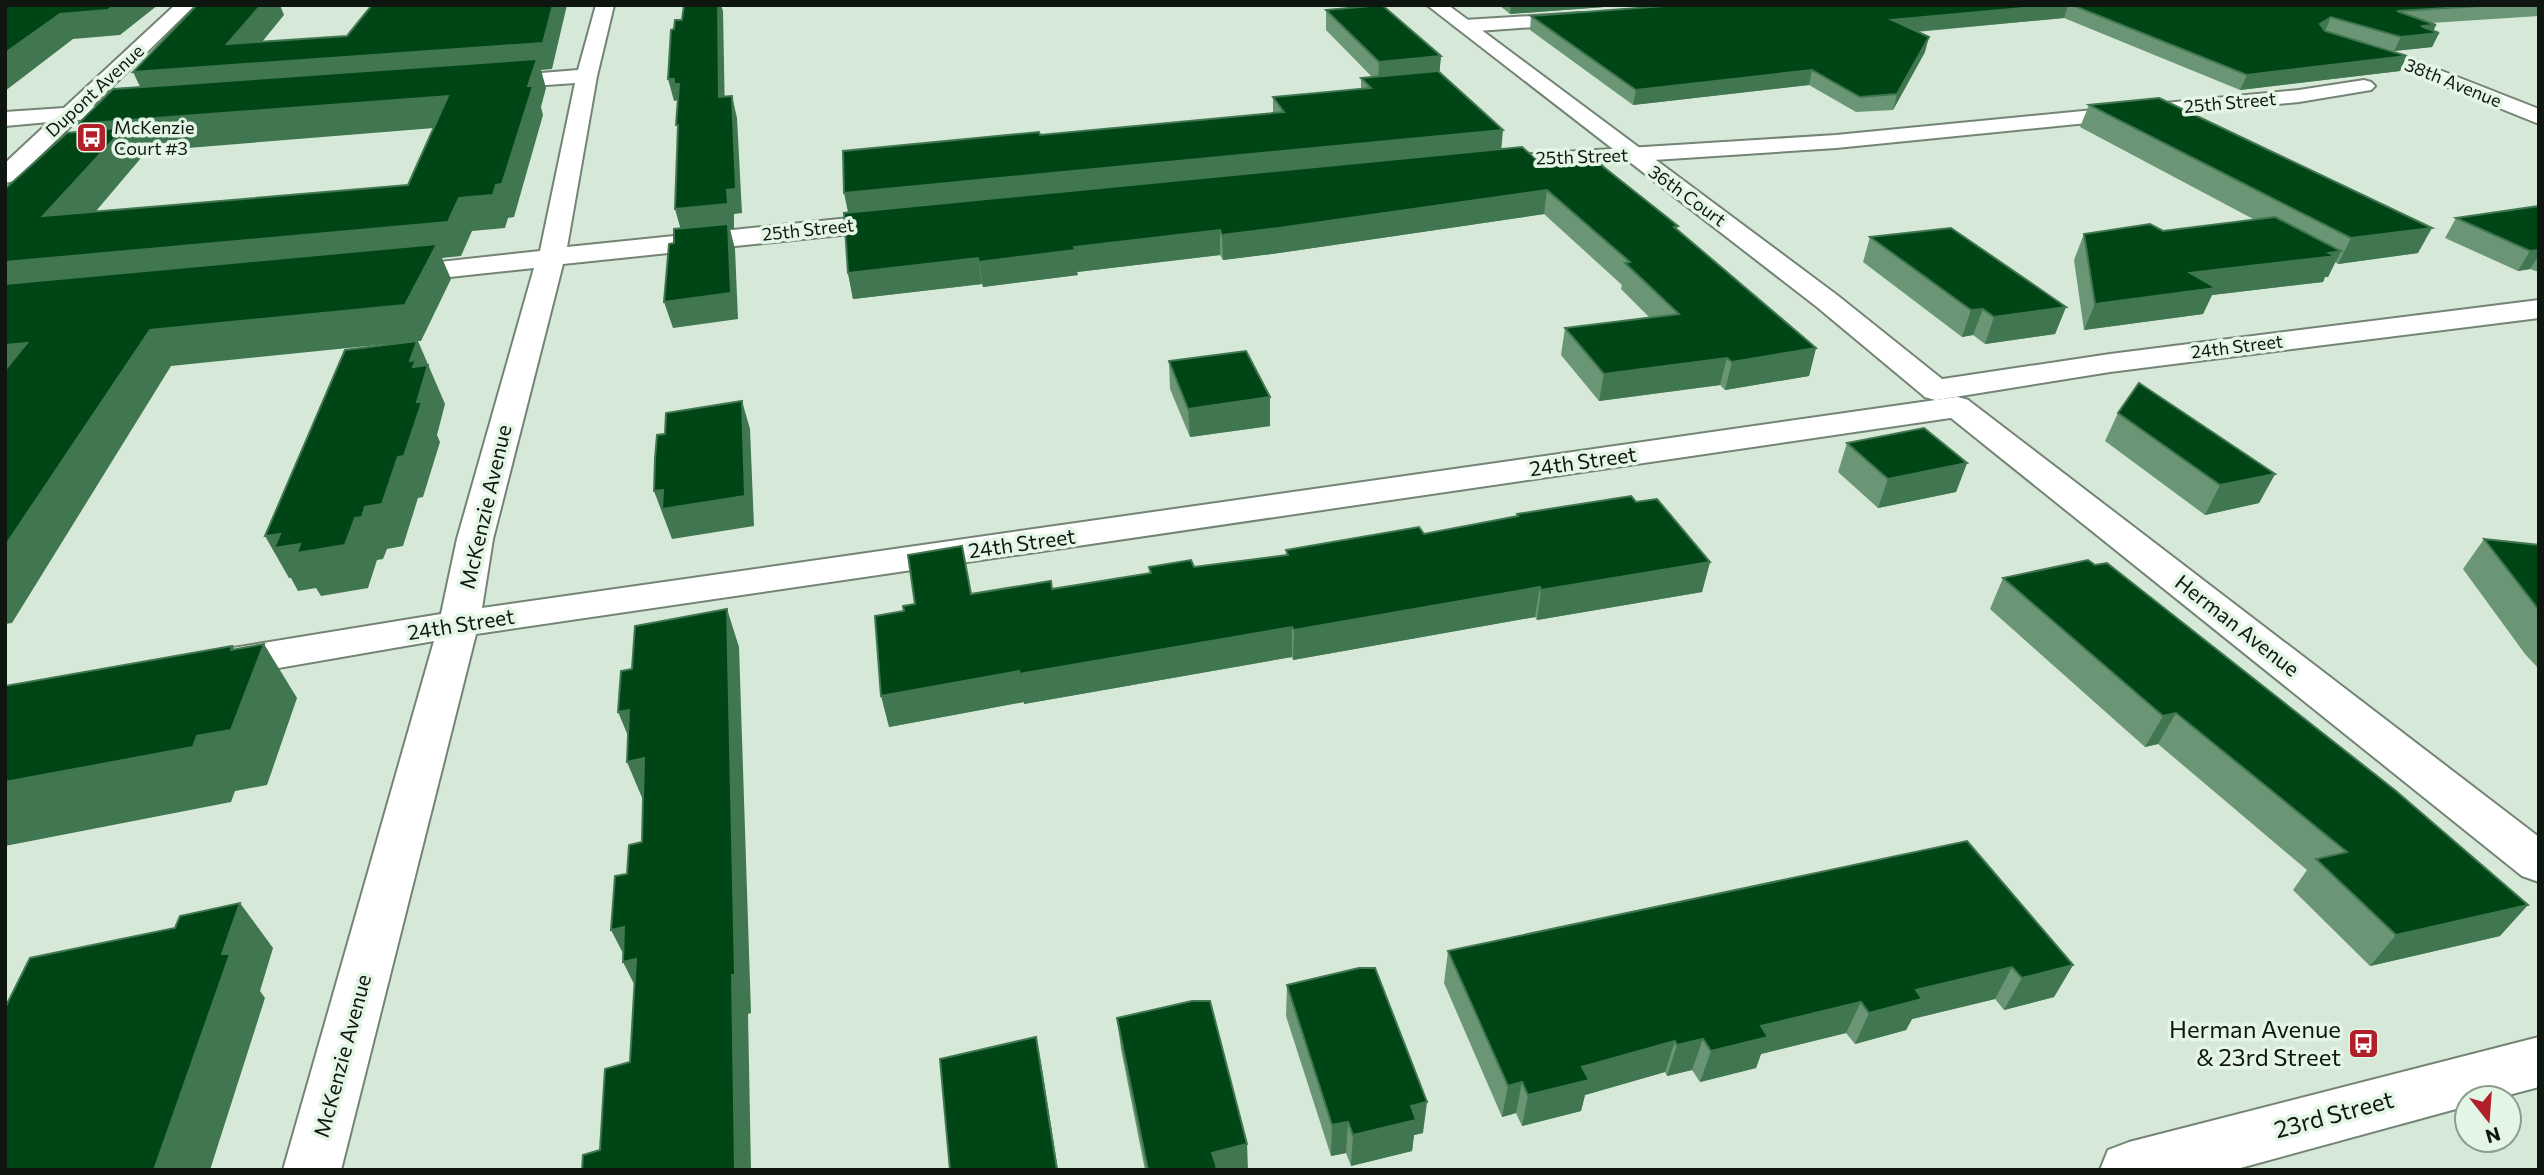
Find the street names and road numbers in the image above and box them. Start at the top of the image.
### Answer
street label: Dupont Avenue [41,39,148,141]
street label: 38th Avenue [2402,53,2505,111]
street label: 25th Street [2183,87,2277,117]
street label: 25th Street [1535,143,1628,169]
street label: 36th Court [1645,160,1730,231]
street label: 25th Street [761,213,855,245]
street label: 24th Street [2190,329,2284,363]
street label: McKenzie Avenue [453,422,516,591]
street label: 24th Street [1528,441,1638,480]
street label: 24th Street [967,523,1077,562]
street label: Herman Avenue [2171,569,2305,681]
street label: 24th Street [406,603,516,644]
street label: McKenzie Avenue [308,971,375,1140]
street label: 23rd Street [2271,1084,2397,1143]

